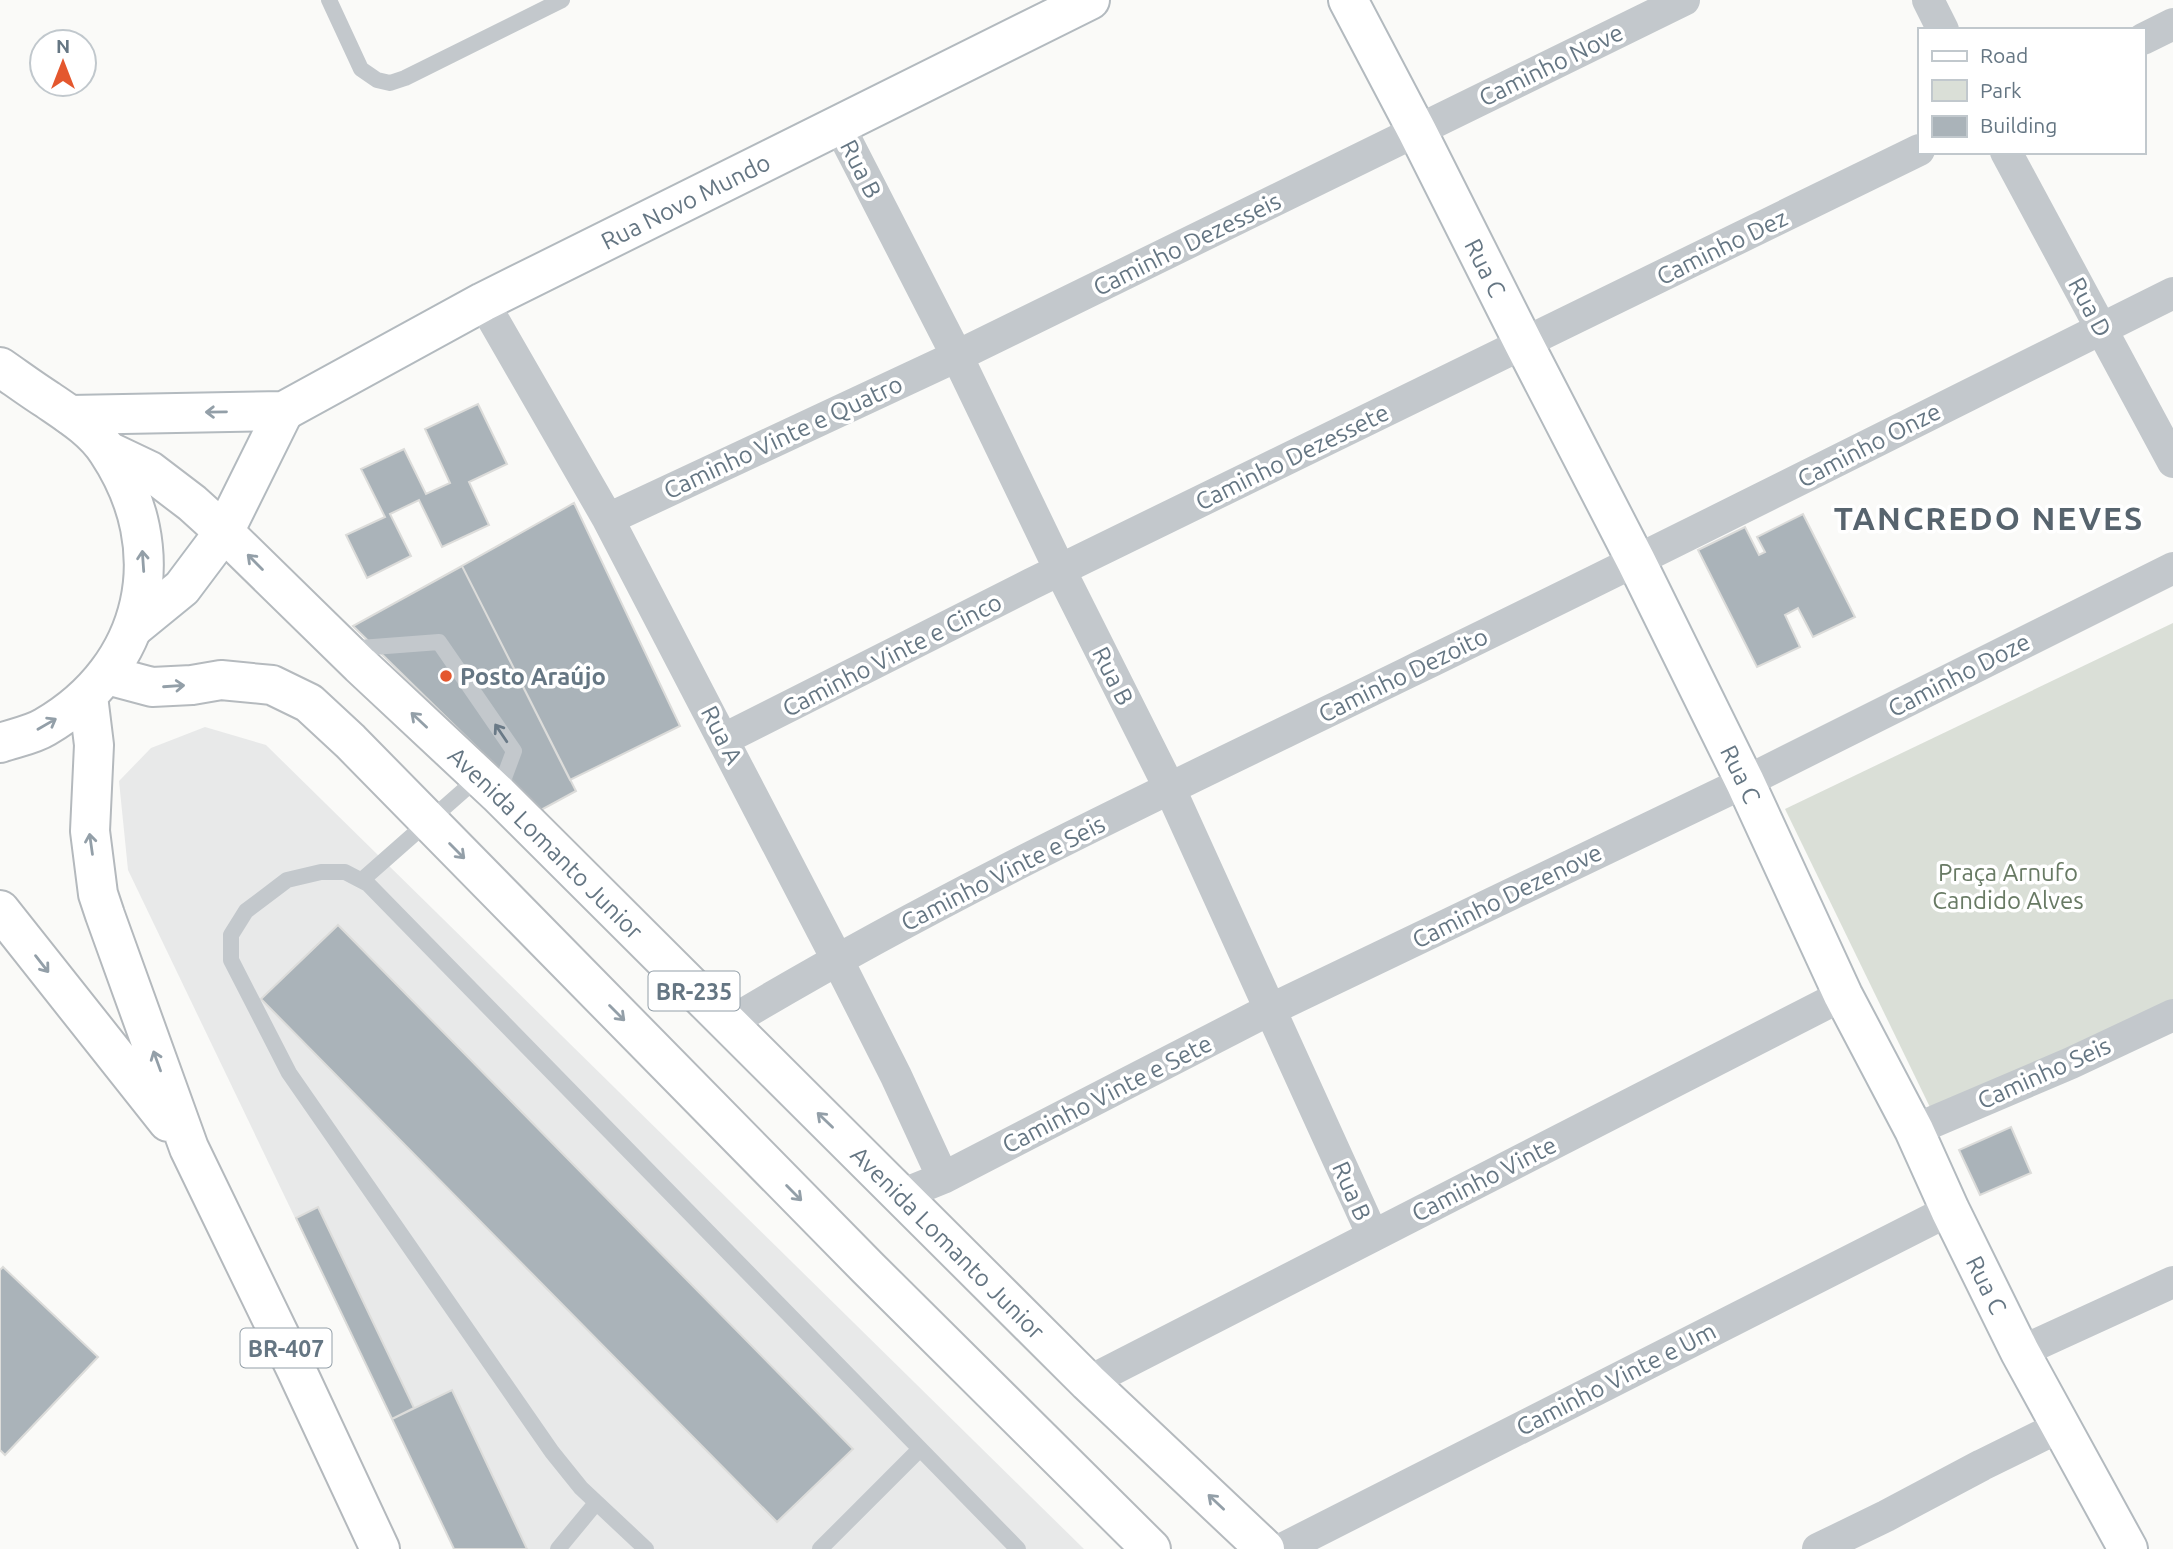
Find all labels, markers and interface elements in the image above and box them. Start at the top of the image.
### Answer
street label: Caminho Nove [1475,19,1627,111]
north arrow [28,28,98,98]
legend [1918,28,2145,154]
text: N [56,35,70,57]
text: Road [1980,43,2028,67]
text: Park [1980,78,2022,102]
text: Building [1980,113,2057,137]
street label: Rua B [835,135,887,203]
street label: Rua Novo Mundo [596,148,774,255]
street label: Caminho Dezesseis [1089,187,1285,301]
street label: Caminho Dez [1652,204,1792,290]
street label: Rua C [1460,234,1512,301]
street label: Rua D [2063,273,2117,341]
street label: Caminho Vinte e Quatro [659,370,907,504]
street label: Caminho Onze [1793,397,1945,493]
street label: Caminho Dezessete [1191,398,1393,516]
one-way arrow [204,405,227,419]
district label: TANCREDO NEVES [1834,500,2144,536]
one-way arrow [137,550,150,573]
one-way arrow [247,554,264,571]
street label: Caminho Vinte e Cinco [778,588,1006,722]
street label: Caminho Dezoito [1314,622,1492,728]
street label: Caminho Doze [1884,628,2034,722]
street label: Rua B [1087,642,1139,710]
place label: Posto Araújo [460,663,606,690]
marker: Posto Araújo [438,668,454,684]
one-way arrow [162,680,185,693]
street label: Rua A [696,701,748,769]
one-way arrow [410,712,428,728]
one-way arrow [36,717,56,731]
one-way arrow [494,724,508,743]
street label: Rua C [1715,740,1766,807]
street label: Avenida Lomanto Junior [443,741,649,944]
street label: Caminho Vinte e Seis [897,810,1109,936]
one-way arrow [85,833,98,856]
street label: Caminho Dezenove [1408,838,1606,954]
one-way arrow [449,842,466,859]
park label: Praça Arnufo Candido Alves [1932,859,2084,914]
one-way arrow [35,954,50,972]
road number: BR-235 [648,972,740,1010]
one-way arrow [609,1004,626,1021]
street label: Caminho Vinte e Sete [998,1029,1216,1159]
street label: Caminho Seis [1973,1032,2115,1114]
one-way arrow [150,1051,163,1073]
one-way arrow [817,1112,834,1129]
street label: Caminho Vinte [1407,1131,1561,1227]
street label: Avenida Lomanto Junior [846,1141,1050,1345]
street label: Rua B [1327,1157,1377,1225]
one-way arrow [785,1184,802,1201]
street label: Rua C [1961,1251,2013,1318]
street label: Caminho Vinte e Um [1512,1317,1720,1441]
road number: BR-407 [240,1329,332,1368]
one-way arrow [1208,1494,1225,1511]

